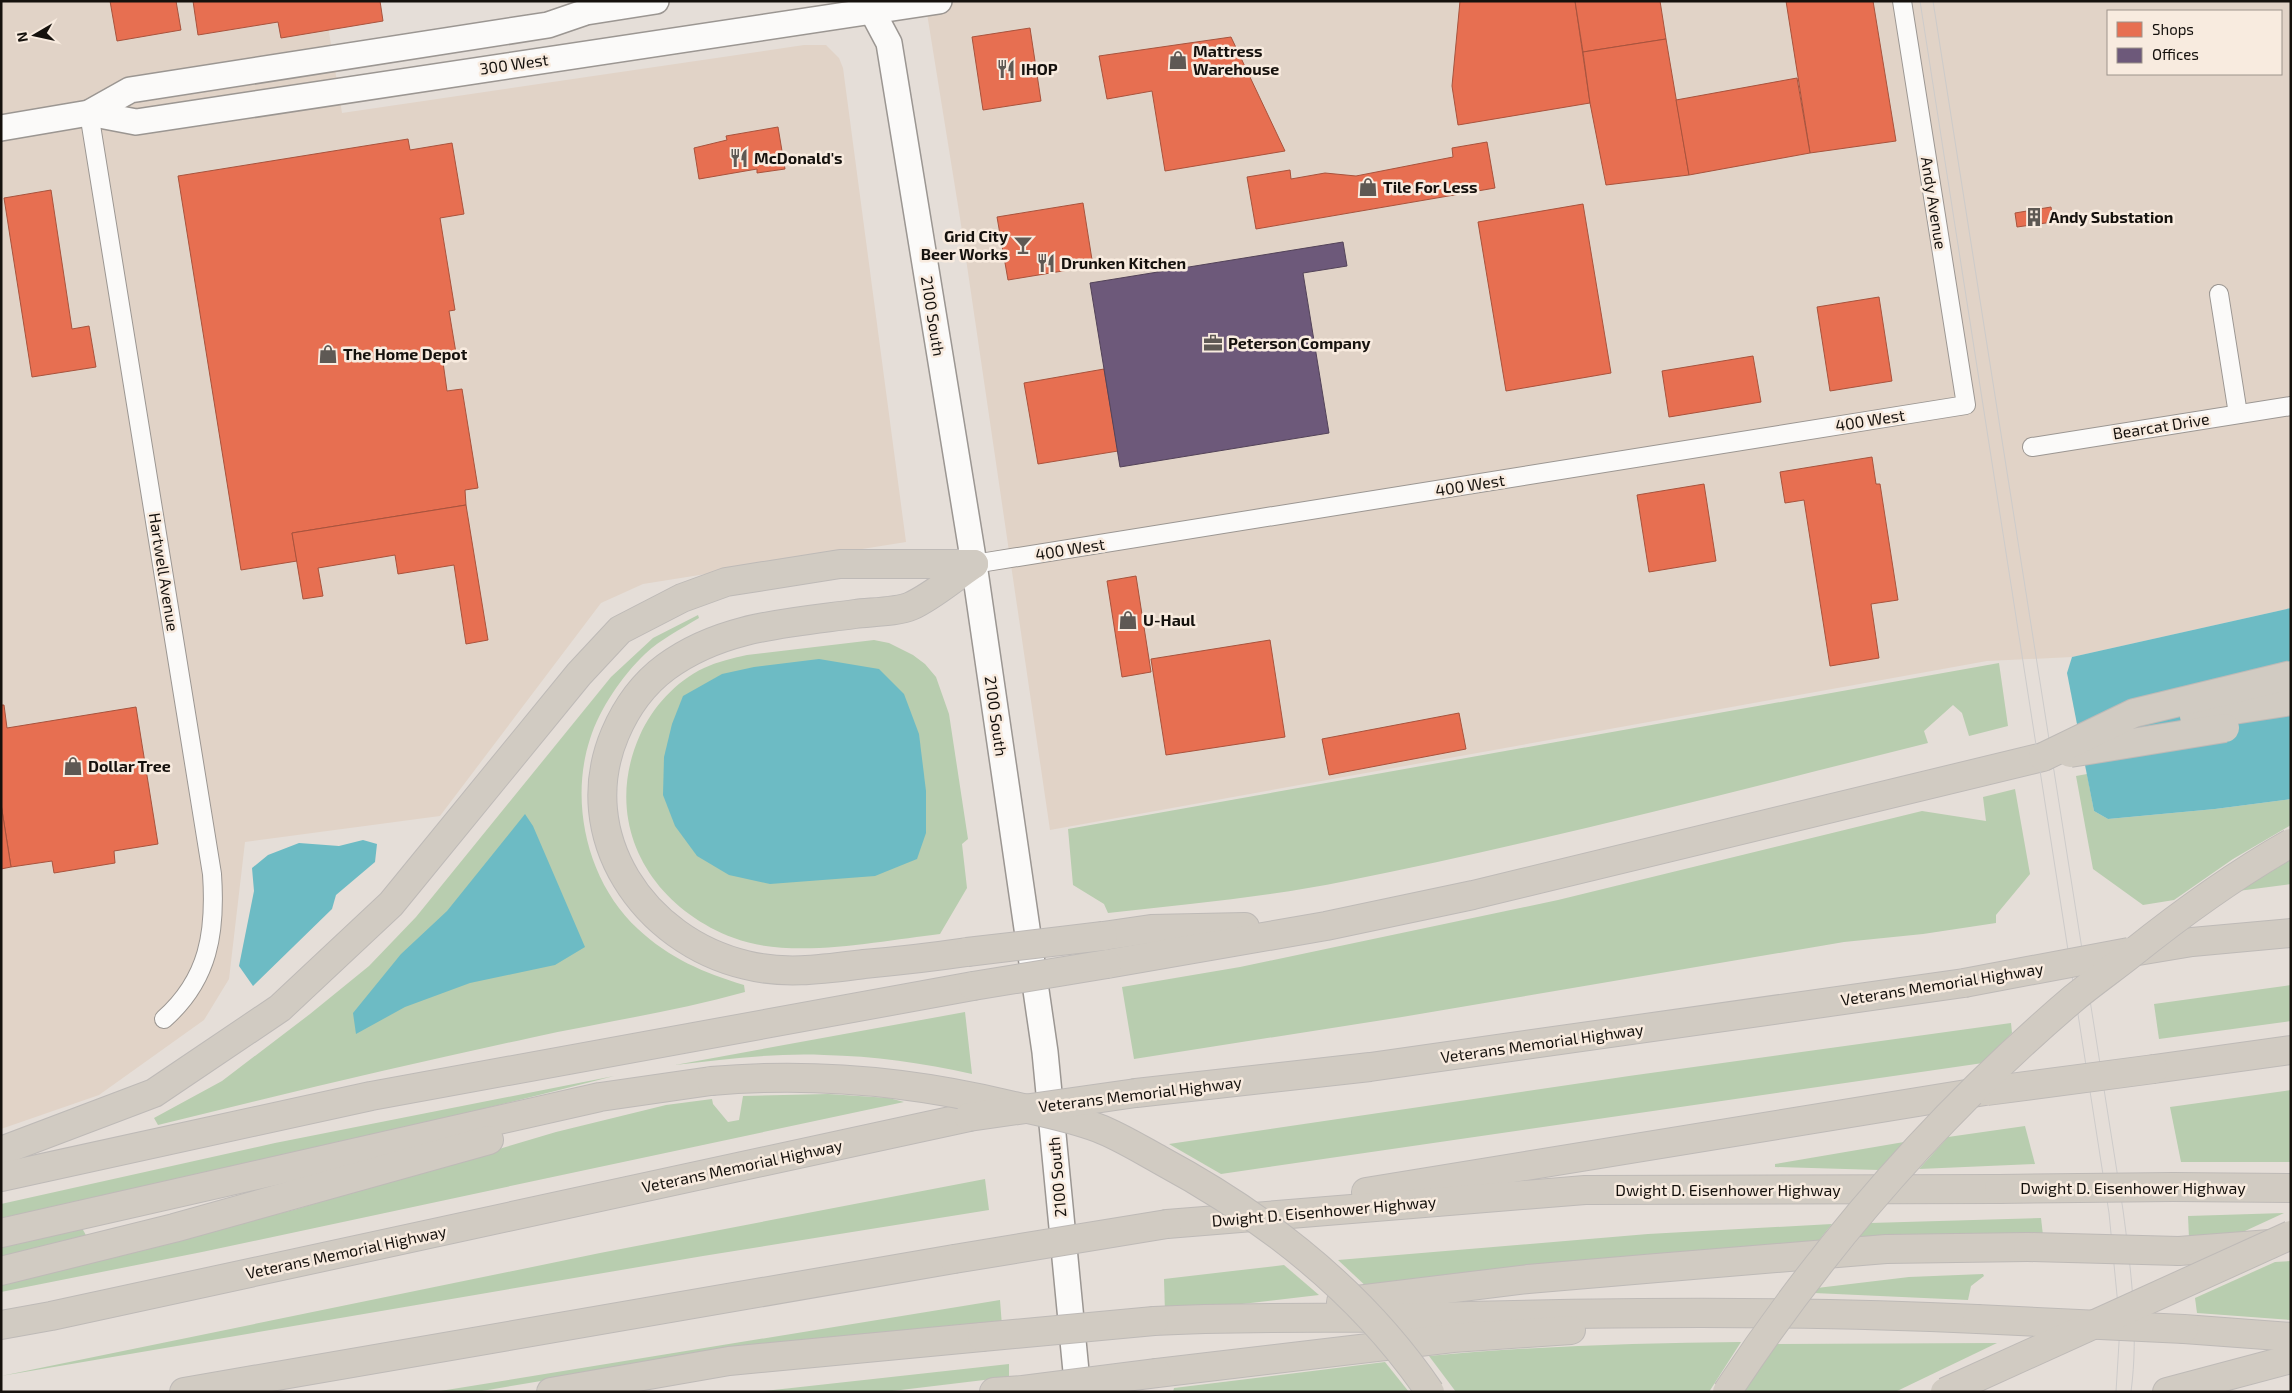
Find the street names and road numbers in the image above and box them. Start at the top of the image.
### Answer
street label: 300 West [478,49,550,78]
street label: Andy Avenue [1918,155,1951,251]
street label: 2100 South [918,275,949,357]
street label: 400 West [1834,405,1906,434]
street label: Bearcat Drive [2111,408,2211,443]
street label: 400 West [1434,470,1506,499]
street label: Hartwell Avenue [146,511,183,632]
street label: 400 West [1034,534,1106,563]
street label: 2100 South [981,675,1012,757]
street label: Veterans Memorial Highway [1839,958,2045,1009]
street label: Veterans Memorial Highway [1439,1019,1645,1066]
street label: Veterans Memorial Highway [1037,1072,1243,1115]
street label: Veterans Memorial Highway [640,1135,844,1196]
street label: 2100 South [1044,1136,1069,1218]
street label: Dwight D. Eisenhower Highway [2020,1178,2246,1197]
street label: Dwight D. Eisenhower Highway [1615,1180,1841,1199]
street label: Dwight D. Eisenhower Highway [1211,1191,1438,1230]
street label: Veterans Memorial Highway [244,1221,448,1282]

